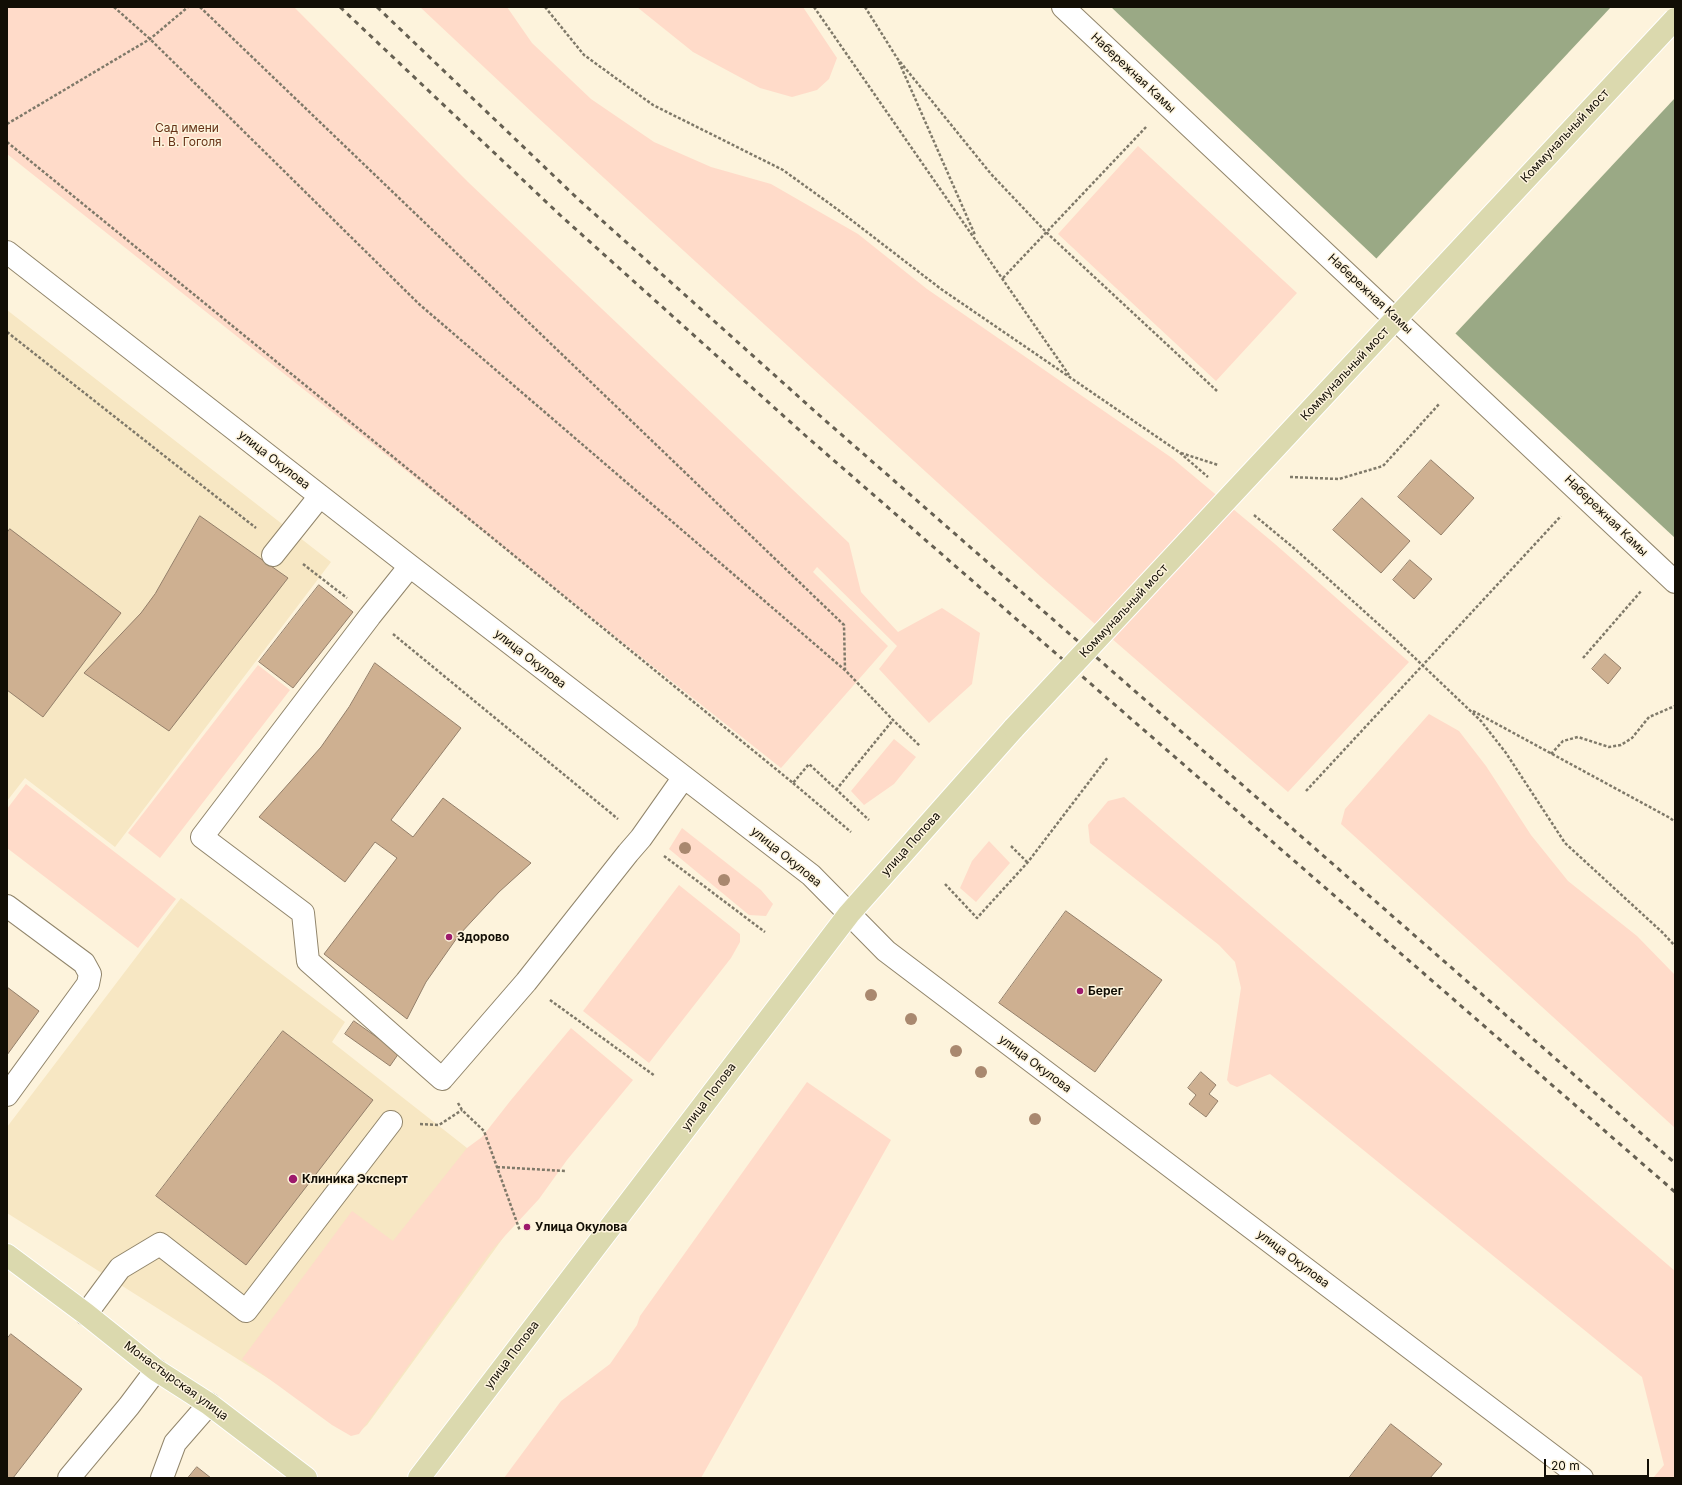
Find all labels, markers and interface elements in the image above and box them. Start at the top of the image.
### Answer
street label: Набережная Камы [1088,30,1178,116]
street label: Коммунальный мост [1518,86,1612,186]
park label: Сад имени Н. В. Гоголя [152,121,222,149]
street label: Набережная Камы [1325,251,1415,337]
street label: Коммунальный мост [1298,324,1392,424]
street label: улица Окулова [235,428,313,492]
street label: Набережная Камы [1561,473,1651,559]
street label: Коммунальный мост [1077,561,1171,661]
street label: улица Окулова [491,627,569,691]
street label: улица Попова [878,809,944,879]
street label: улица Окулова [748,824,824,890]
place label: Здорово [457,930,509,944]
marker: Здорово [444,932,454,942]
place label: Берег [1088,984,1123,998]
marker: Берег [1075,986,1085,996]
street label: улица Окулова [996,1032,1074,1096]
street label: улица Попова [679,1060,739,1134]
place label: Клиника Эксперт [302,1172,408,1186]
marker: Клиника Эксперт [287,1173,299,1185]
place label: Улица Окулова [535,1220,627,1234]
marker: Улица Окулова [522,1222,532,1232]
street label: улица Окулова [1254,1227,1332,1291]
street label: улица Попова [482,1318,542,1392]
street label: Монастырская улица [121,1338,231,1424]
scale bar [1546,1451,1651,1477]
text: 20 m [1551,1458,1580,1473]

